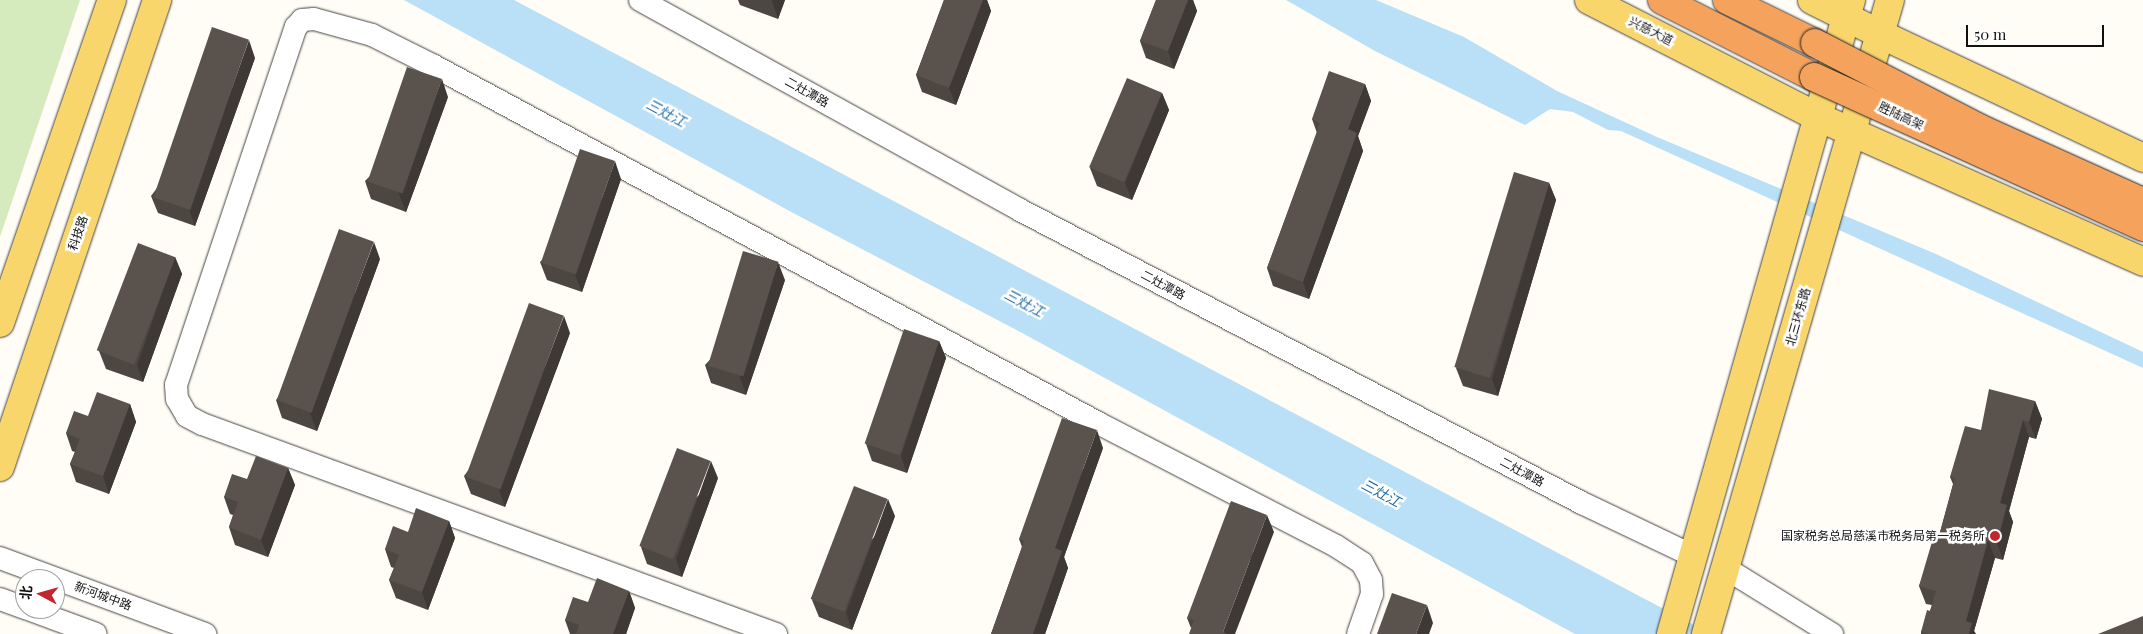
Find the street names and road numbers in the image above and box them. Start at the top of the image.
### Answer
street label: 兴慈大道 [1626,14,1676,48]
street label: 二灶潭路 [783,74,831,110]
street label: 胜陆高架 [1876,99,1926,133]
street label: 科技路 [65,214,91,252]
street label: 二灶潭路 [1138,267,1188,303]
street label: 北三环东路 [1783,286,1813,348]
street label: 二灶潭路 [1497,454,1547,490]
street label: 新河城中路 [72,579,134,613]

